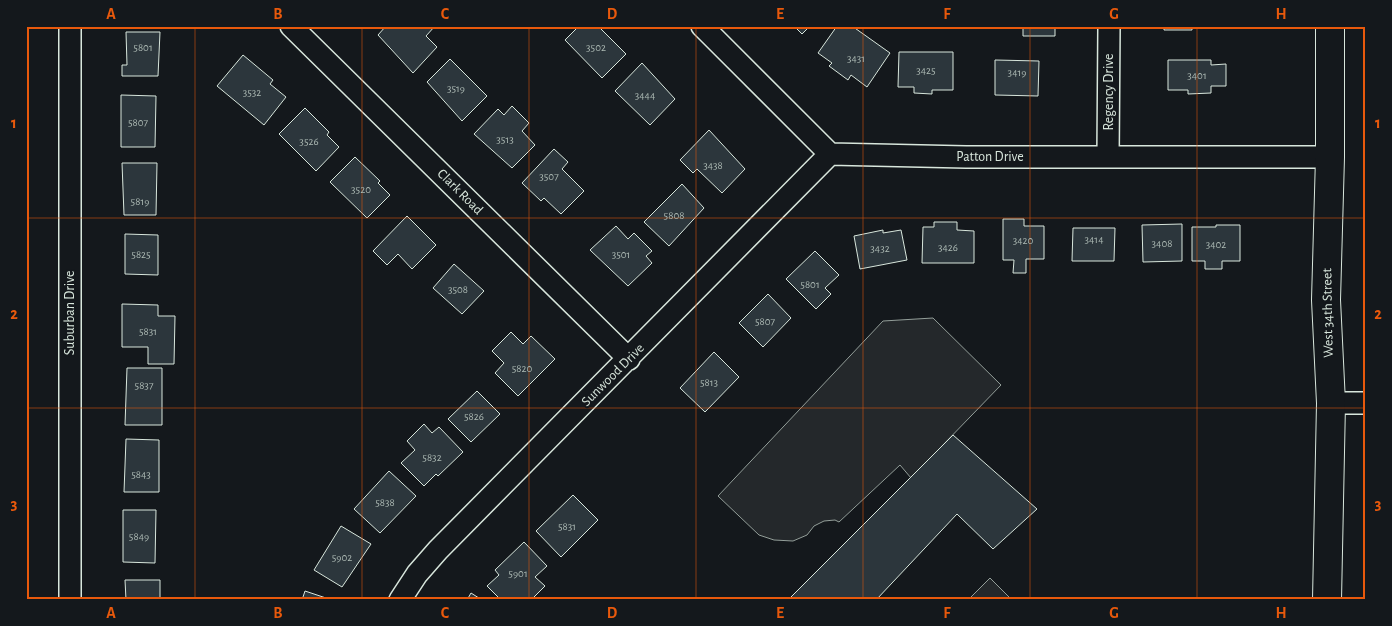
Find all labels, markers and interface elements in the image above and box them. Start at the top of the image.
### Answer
text: A [106,6,116,22]
text: B [273,6,283,22]
text: C [441,6,450,22]
text: D [607,6,618,22]
text: E [776,6,784,22]
text: F [943,6,951,22]
text: G [1109,6,1119,22]
text: H [1275,6,1287,22]
house number: 5801 [133,42,153,53]
house number: 3502 [586,42,606,53]
house number: 3431 [847,53,865,64]
street label: Regency Drive [1102,54,1116,130]
house number: 3425 [916,65,936,76]
house number: 3419 [1008,67,1026,78]
house number: 3401 [1187,70,1207,81]
house number: 3519 [447,83,465,94]
house number: 3532 [243,87,261,98]
house number: 3444 [635,90,655,101]
text: 1 [11,115,17,131]
text: 1 [1375,115,1381,131]
house number: 5807 [128,117,149,128]
house number: 3513 [496,134,514,145]
house number: 3526 [299,136,319,147]
street label: Patton Drive [956,150,1024,164]
house number: 3438 [703,160,723,171]
street label: Clark Road [434,166,486,218]
house number: 3507 [539,171,559,182]
house number: 3520 [351,184,371,195]
house number: 5819 [131,196,149,207]
house number: 5808 [664,210,684,221]
house number: 3414 [1085,234,1103,245]
house number: 3420 [1013,235,1034,246]
house number: 3408 [1152,238,1172,249]
house number: 3402 [1206,239,1226,250]
house number: 3426 [938,242,958,253]
house number: 3432 [870,243,890,254]
house number: 5825 [131,249,151,260]
house number: 3501 [612,249,630,260]
street label: West 34th Street [1320,267,1336,358]
street label: Suburban Drive [63,271,77,355]
house number: 5801 [800,279,820,290]
house number: 3508 [448,284,468,295]
text: 2 [10,306,18,322]
text: 2 [1374,306,1382,322]
house number: 5807 [755,316,776,327]
house number: 5831 [139,326,157,337]
street label: Sunwood Drive [579,341,647,409]
house number: 5820 [512,363,533,374]
house number: 5813 [700,377,719,388]
house number: 5837 [135,380,154,391]
house number: 5826 [464,411,484,422]
house number: 5832 [422,452,442,463]
house number: 5843 [131,469,151,480]
text: 3 [11,496,18,512]
text: 3 [1375,496,1382,512]
house number: 5838 [375,497,395,508]
house number: 5831 [558,521,576,532]
house number: 5849 [129,531,149,542]
house number: 5902 [332,552,352,563]
house number: 5901 [508,568,528,579]
text: A [106,605,116,621]
text: B [273,605,283,621]
text: C [441,605,450,621]
text: D [607,605,618,621]
text: E [776,605,784,621]
text: F [943,605,951,621]
text: G [1109,605,1119,621]
text: H [1275,605,1287,621]

